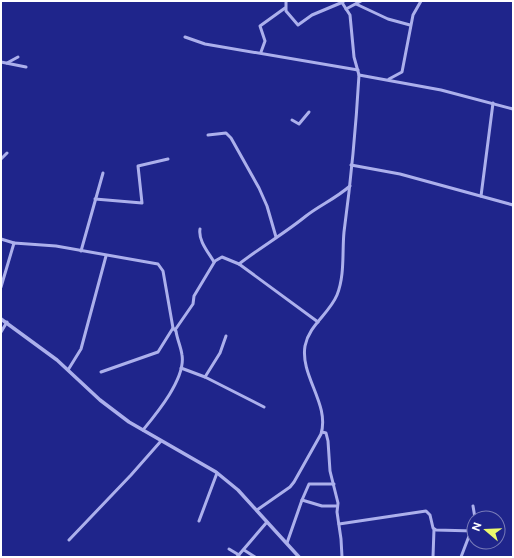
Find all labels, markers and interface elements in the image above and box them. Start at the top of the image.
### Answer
north arrow [466,510,506,550]
text: N [469,521,484,533]

